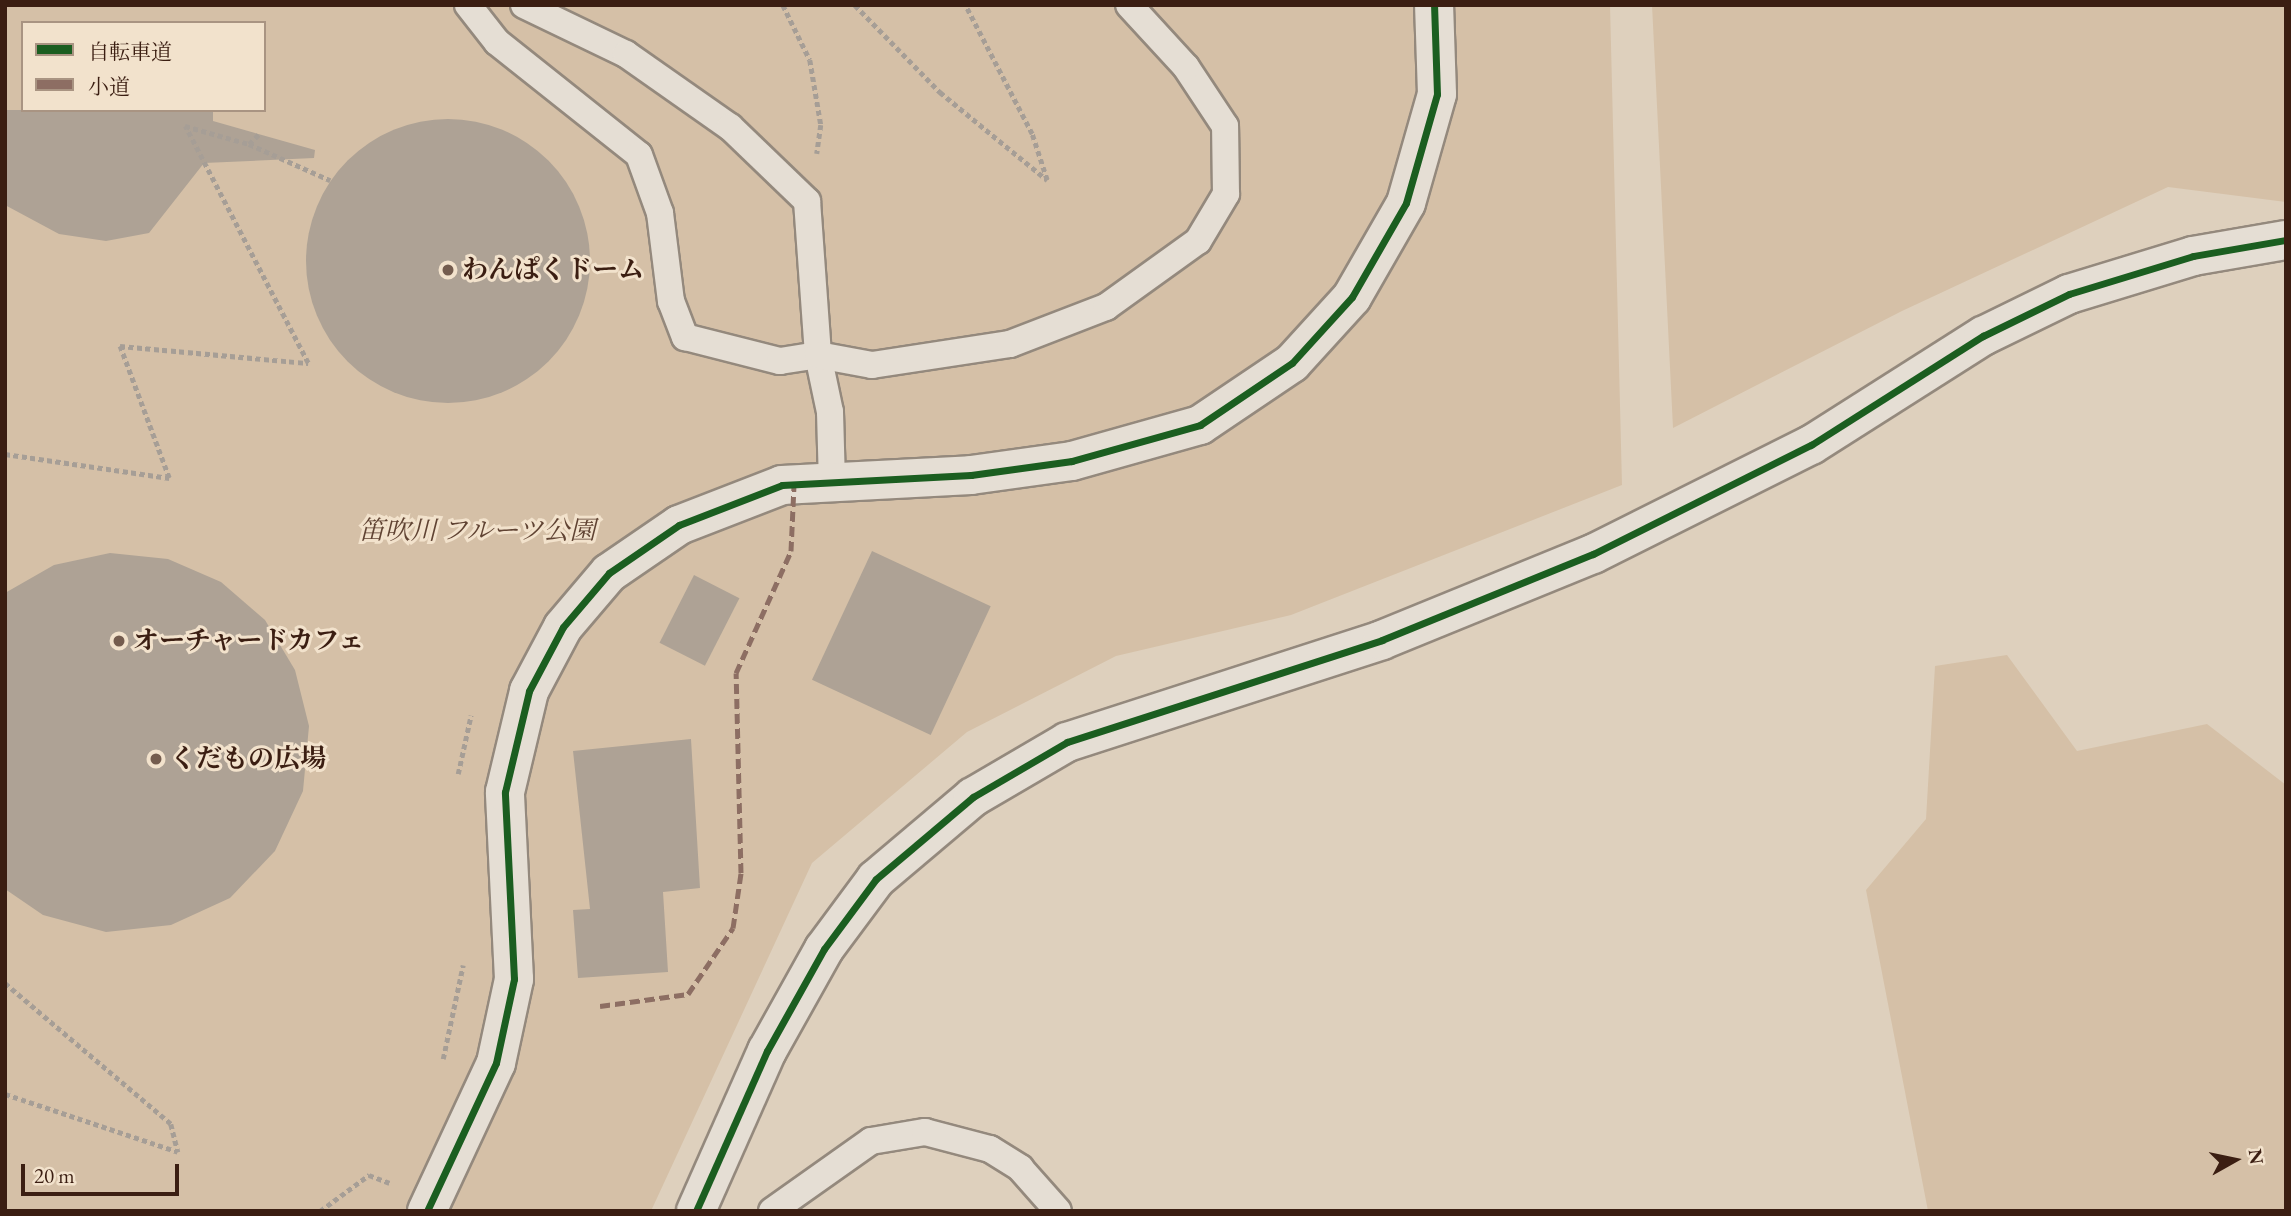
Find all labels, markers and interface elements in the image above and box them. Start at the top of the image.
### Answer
legend [21,21,266,112]
text: 自転車道 [88,38,172,65]
text: 小道 [88,73,130,100]
place label: わんぱくドーム [462,254,644,286]
marker: わんぱくドーム [440,262,456,278]
park label: 笛吹川 フルーツ公園 [357,515,597,547]
place label: オーチャードカフェ [133,625,367,657]
marker: オーチャードカフェ [111,633,127,649]
place label: くだもの広場 [170,743,326,775]
marker: くだもの広場 [148,751,164,767]
north arrow [2200,1125,2270,1195]
text: N [2243,1147,2270,1166]
scale bar [24,1150,182,1194]
text: 20 m [34,1162,75,1189]

